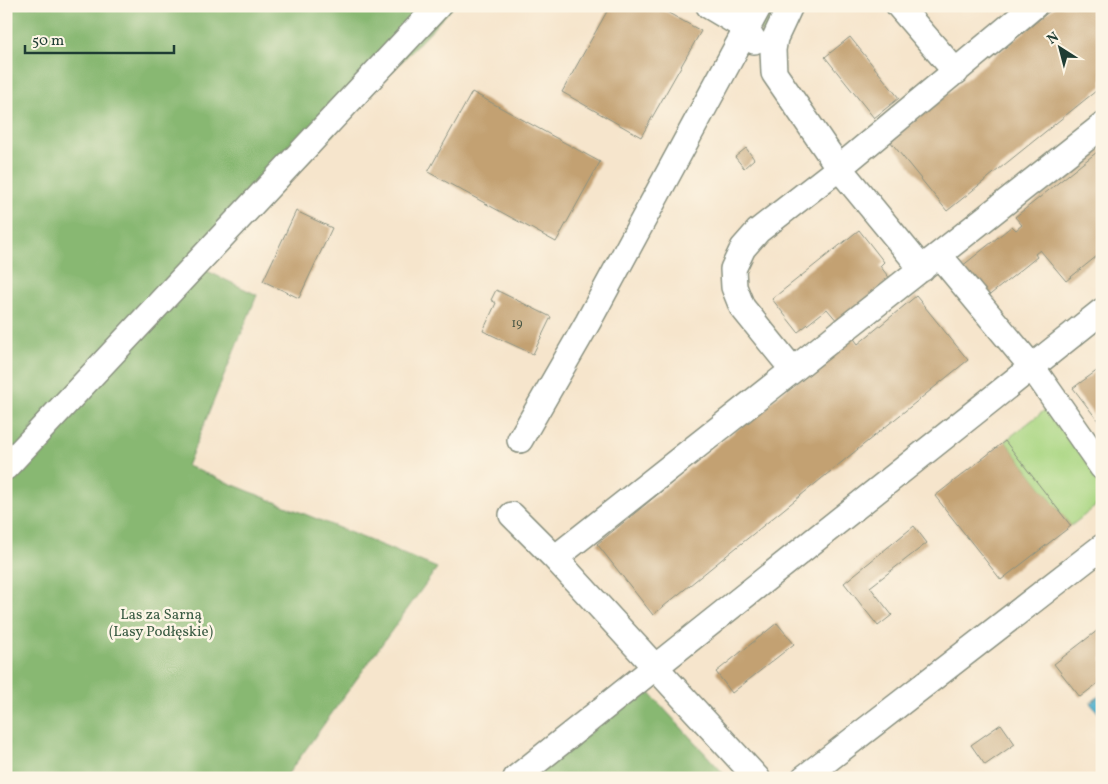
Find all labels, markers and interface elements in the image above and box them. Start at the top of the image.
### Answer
scale bar [25,22,174,54]
north arrow [1036,22,1086,72]
text: N [1044,28,1063,49]
text: 50 m [32,31,64,52]
house number: 19 [512,316,522,332]
park label: Las za Sarną (Lasy Podłęskie) [109,605,213,643]

